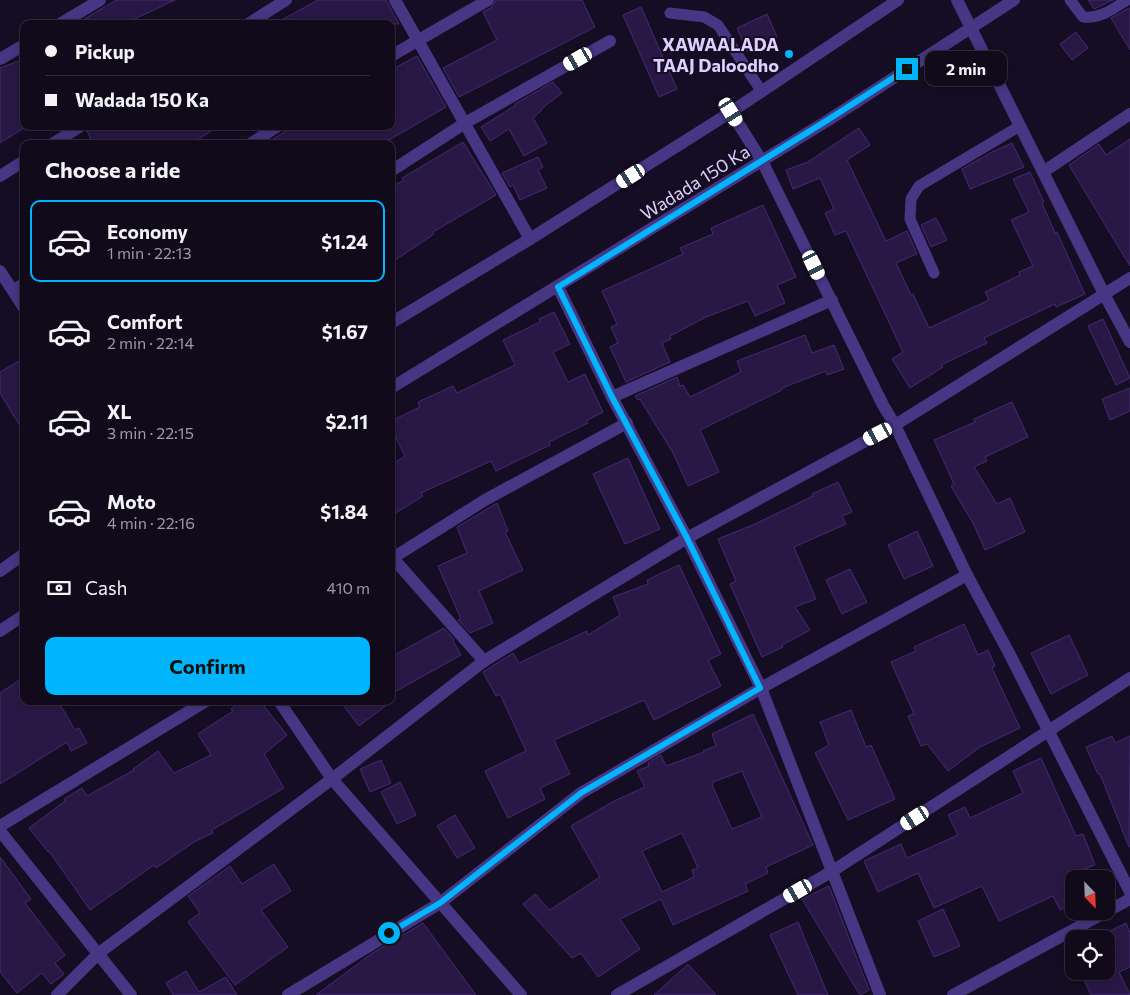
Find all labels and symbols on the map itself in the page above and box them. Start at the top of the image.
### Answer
place label: XAWAALADA TAAJ Daloodho [653,33,779,76]
car [561,45,594,73]
marker: XAWAALADA TAAJ Daloodho [783,48,795,60]
callout: 2 min [924,52,1007,86]
route end [896,58,918,80]
car [716,95,745,129]
street label: Wadada 150 Ka [636,140,754,224]
car [614,162,647,190]
car [800,248,827,282]
car [861,420,894,448]
car [898,804,931,832]
north arrow [1065,870,1115,920]
car [781,877,814,905]
route start [378,922,400,944]

